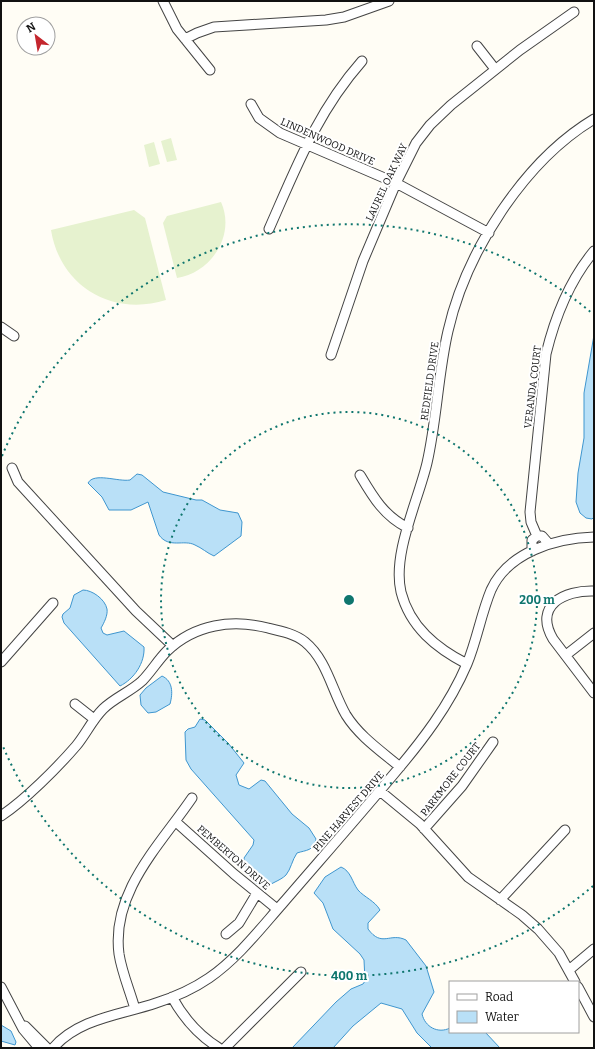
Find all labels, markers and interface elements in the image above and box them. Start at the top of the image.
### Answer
north arrow [16,16,56,56]
text: N [24,20,39,36]
street label: LINDENWOOD DRIVE [279,116,377,168]
street label: LAUREL OAK WAY [364,141,410,223]
street label: REDFIELD DRIVE [419,341,441,421]
street label: VERANDA COURT [522,345,544,429]
centre of rings [342,593,356,607]
text: 200 m [519,593,555,607]
street label: PARKMORE COURT [418,740,483,819]
street label: PINE HARVEST DRIVE [311,769,387,854]
street label: PEMBERTON DRIVE [195,823,272,893]
text: 400 m [331,969,368,983]
legend [449,981,579,1033]
text: Road [485,990,513,1004]
text: Water [485,1010,520,1024]

